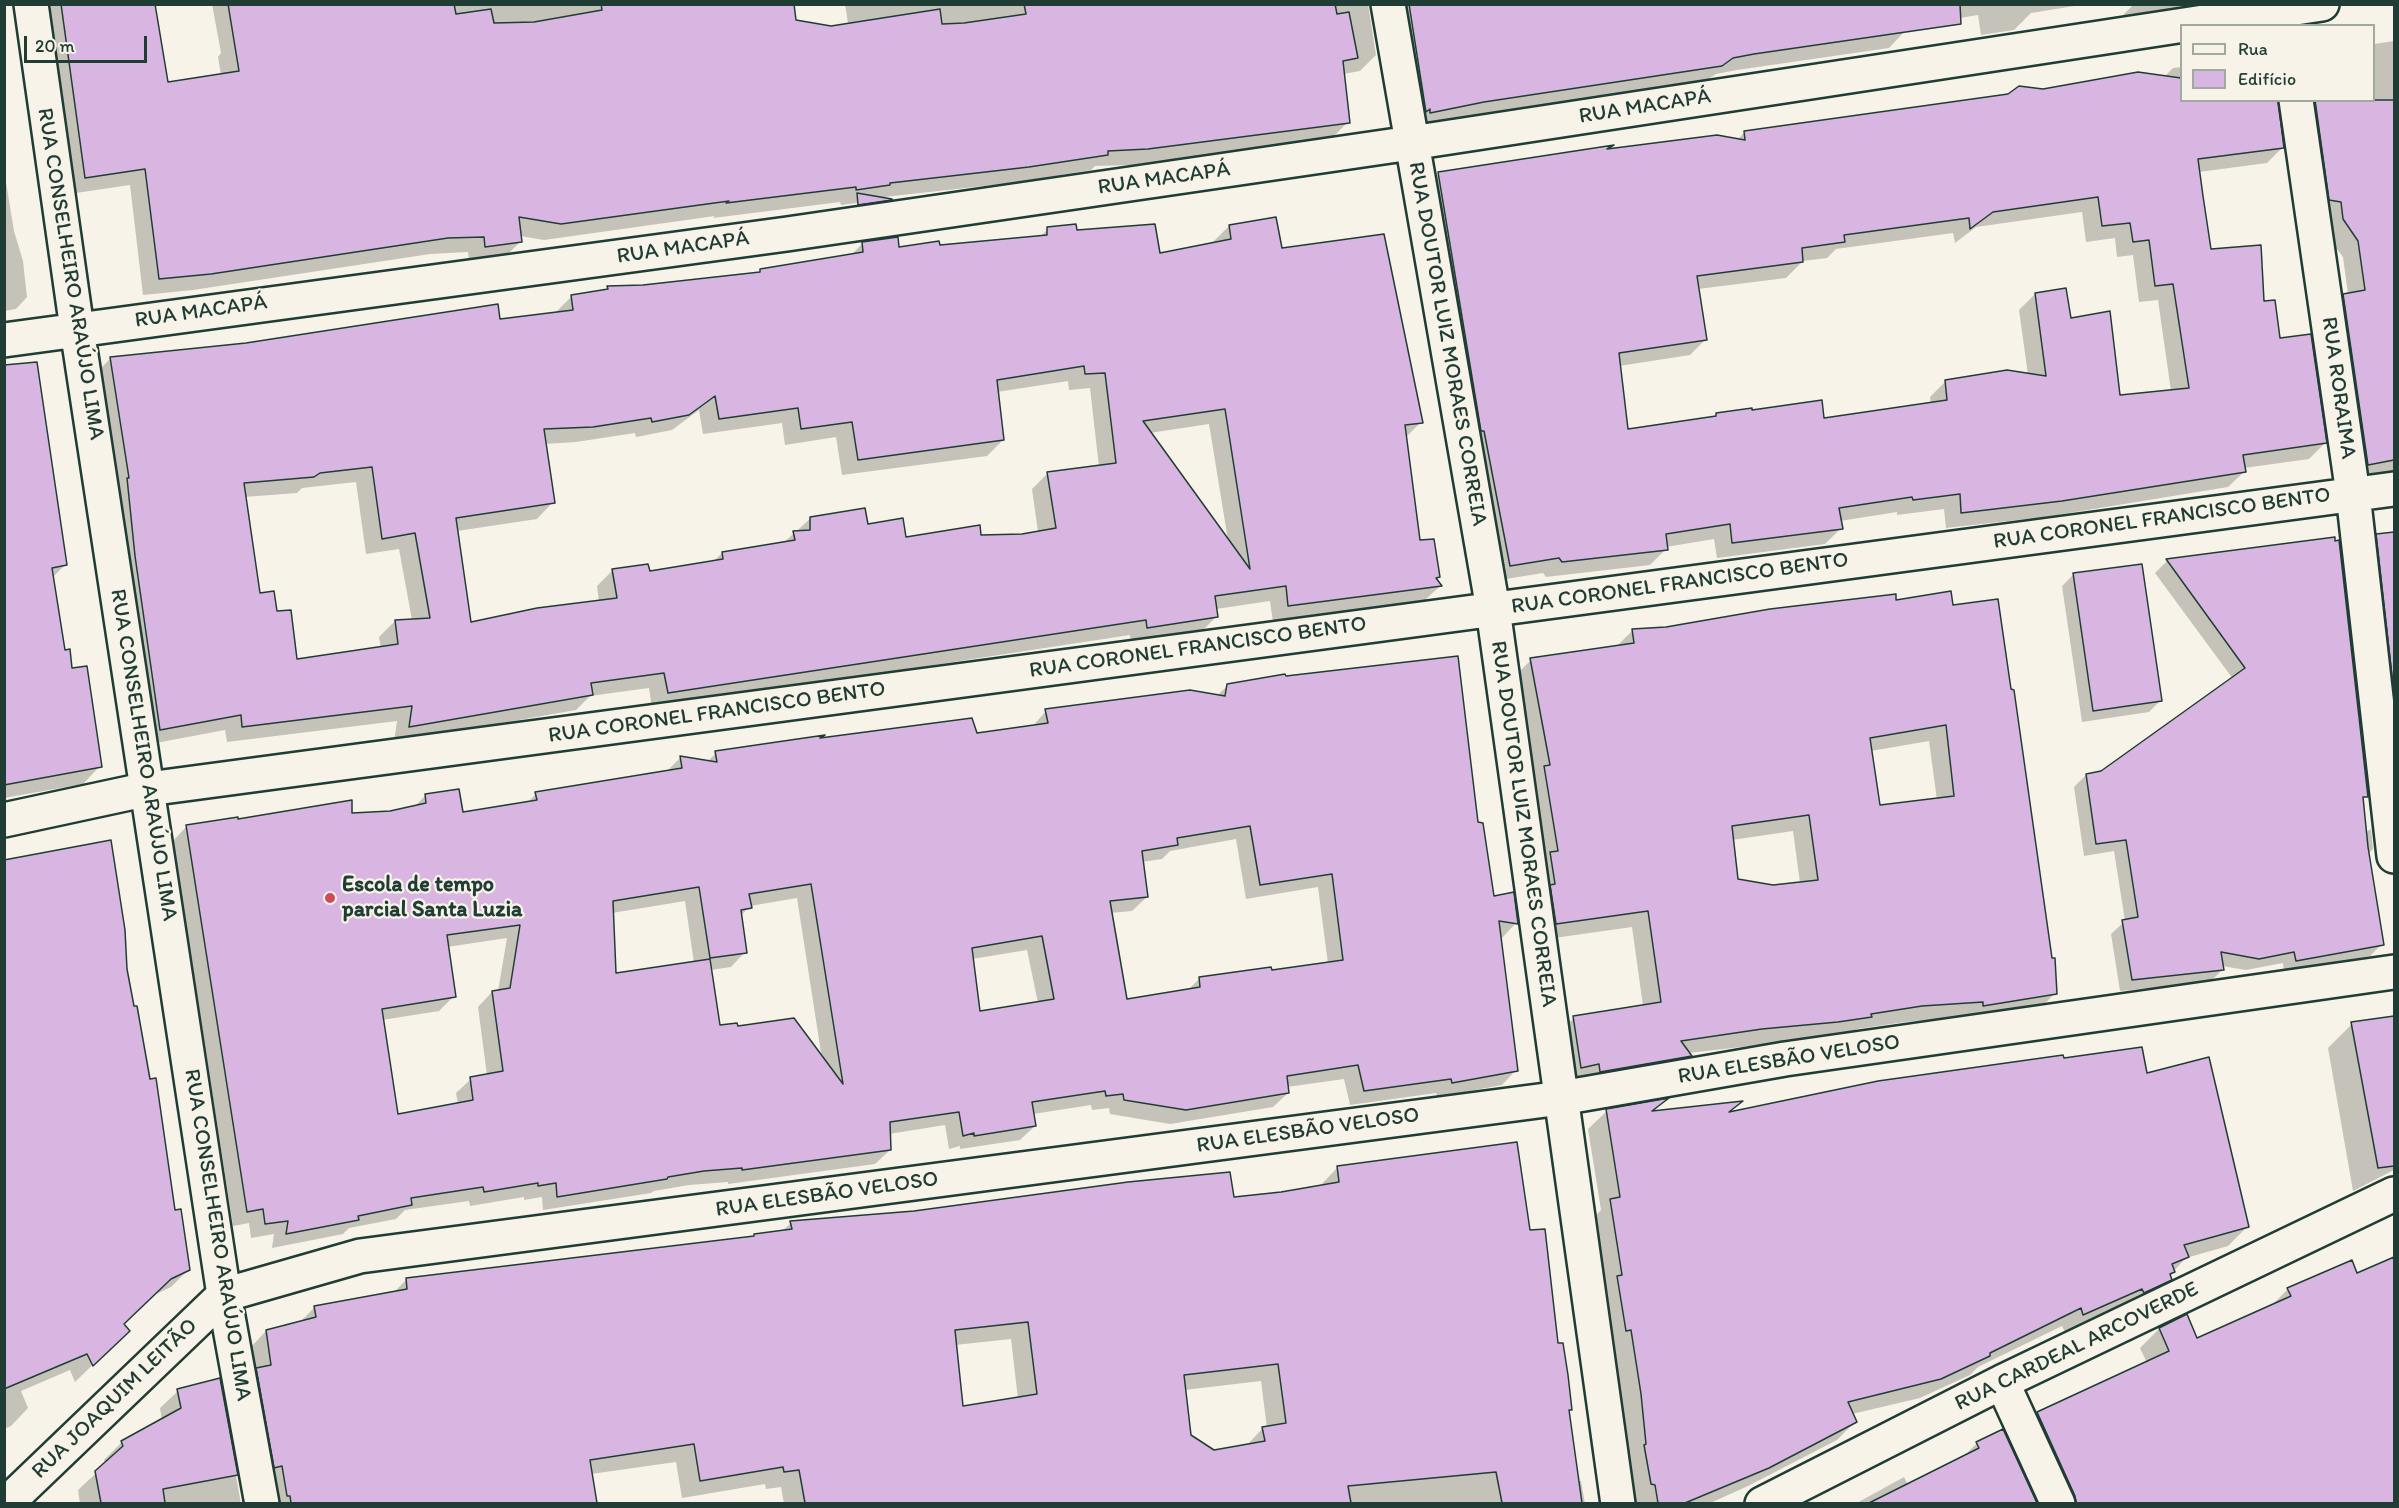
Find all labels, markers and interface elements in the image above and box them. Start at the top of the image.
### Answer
scale bar [27,24,150,62]
legend [2180,24,2375,102]
text: 20 m [35,35,75,57]
text: Rua [2238,38,2268,60]
text: Edifício [2238,68,2296,90]
street label: RUA MACAPÁ [1577,84,1713,130]
street label: RUA CONSELHEIRO ARAÚJO LIMA [31,106,109,442]
street label: RUA MACAPÁ [1096,157,1232,201]
street label: RUA DOUTOR LUIZ MORAES CORREIA [1402,160,1492,528]
street label: RUA MACAPÁ [615,226,751,270]
street label: RUA MACAPÁ [133,290,269,334]
street label: RUA RORAIMA [2315,315,2361,461]
street label: RUA CORONEL FRANCISCO BENTO [1992,482,2332,556]
street label: RUA CORONEL FRANCISCO BENTO [1510,547,1850,621]
street label: RUA CONSELHEIRO ARAÚJO LIMA [104,587,182,923]
street label: RUA CORONEL FRANCISCO BENTO [1028,611,1368,685]
street label: RUA DOUTOR LUIZ MORAES CORREIA [1484,639,1562,1009]
street label: RUA CORONEL FRANCISCO BENTO [547,676,887,750]
place label: Escola de tempo parcial Santa Luzia [342,872,523,924]
marker: Escola de tempo parcial Santa Luzia [323,891,337,905]
street label: RUA ELESBÃO VELOSO [1676,1029,1902,1091]
street label: RUA CONSELHEIRO ARAÚJO LIMA [178,1067,256,1403]
street label: RUA ELESBÃO VELOSO [1195,1102,1421,1160]
street label: RUA ELESBÃO VELOSO [714,1166,940,1224]
street label: RUA CARDEAL ARCOVERDE [1951,1276,2203,1418]
street label: RUA JOAQUIM LEITÃO [27,1313,203,1485]

